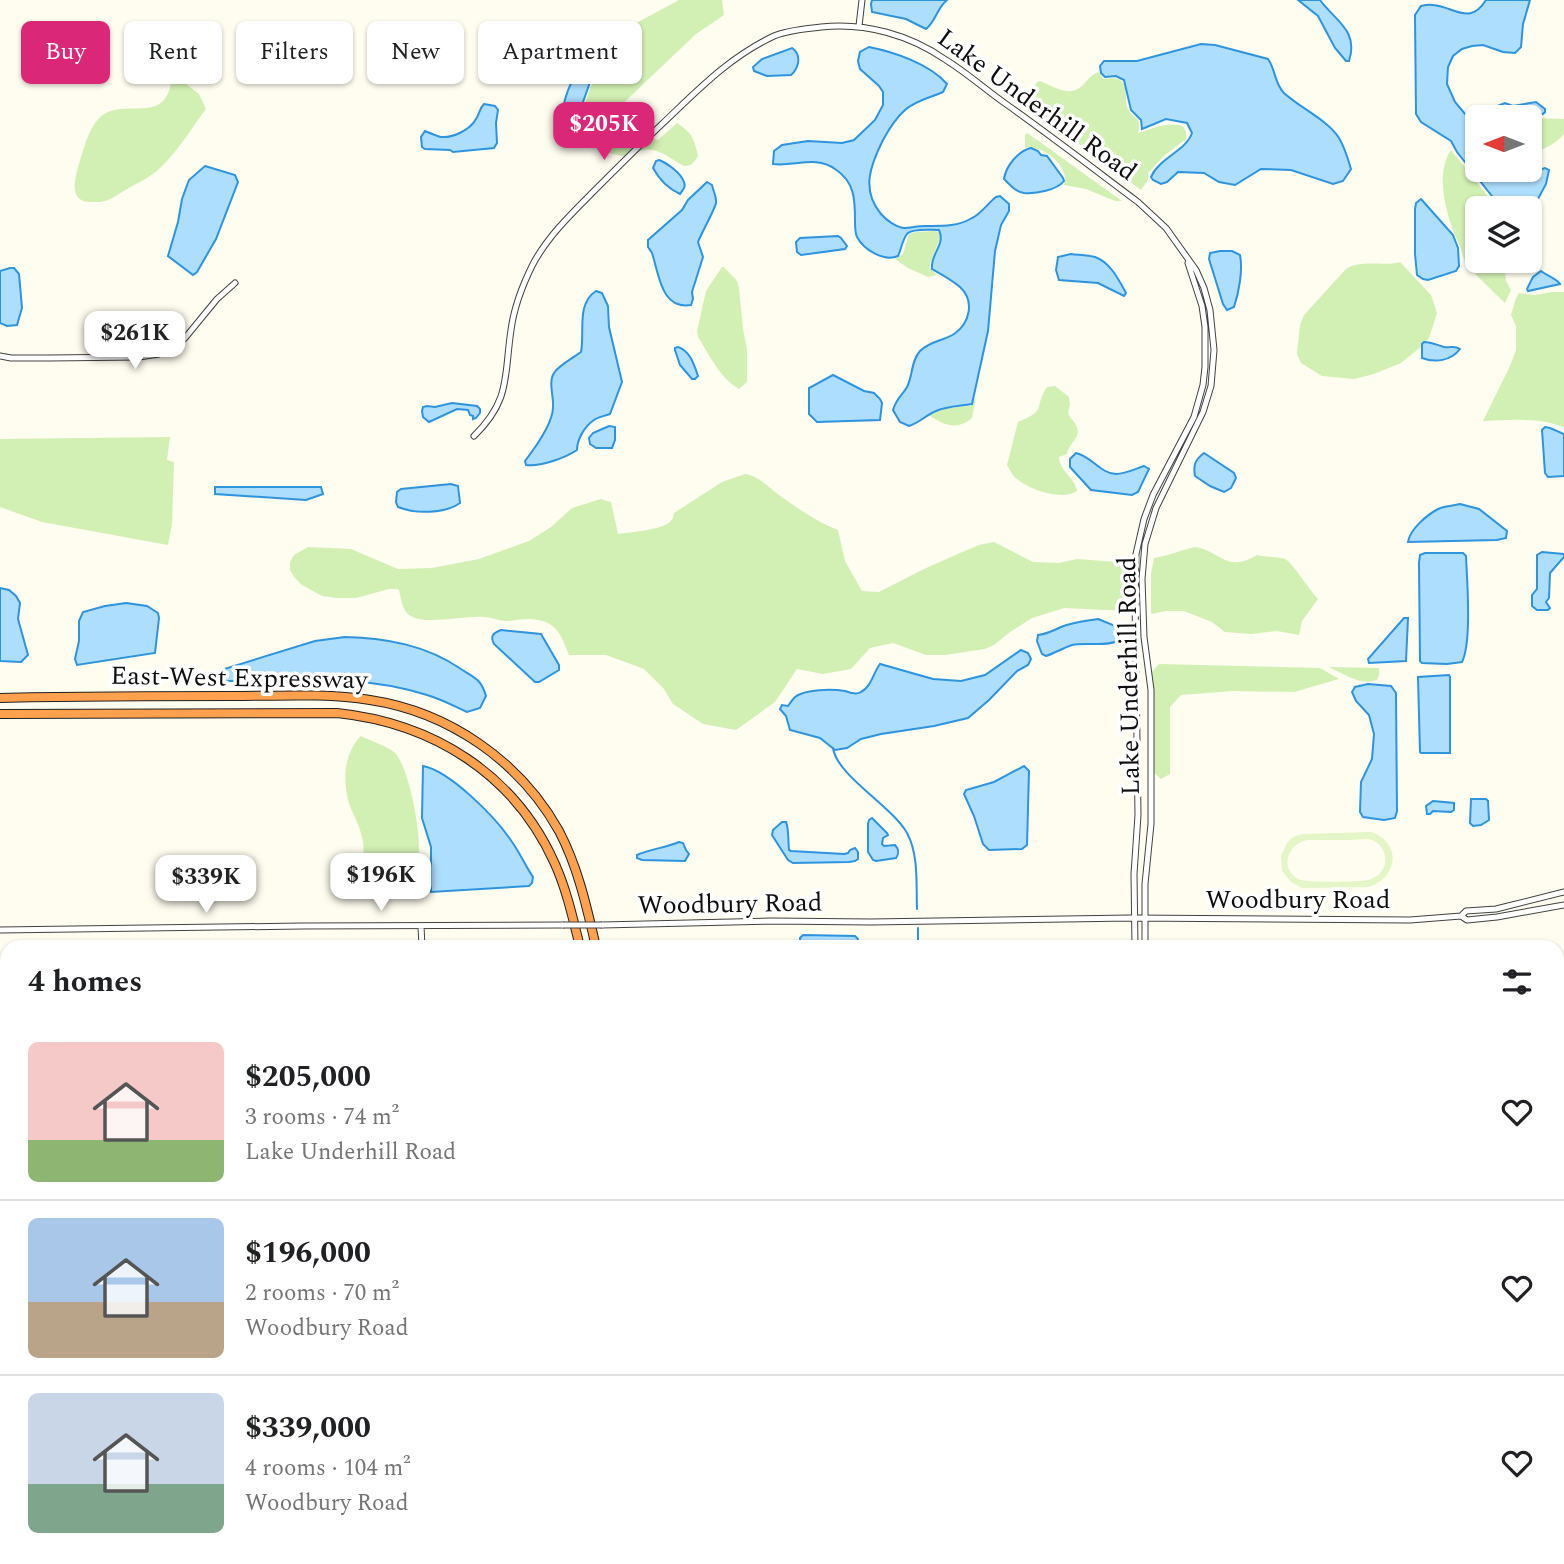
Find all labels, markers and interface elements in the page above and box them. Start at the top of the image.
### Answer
street label: Lake Underhill Road [929,19,1145,191]
chip: Buy [21,21,110,84]
chip: Rent [124,21,222,84]
chip: Filters [236,21,353,84]
chip: New [367,21,464,84]
chip: Apartment [478,21,642,84]
pin: $205K [555,102,653,162]
north arrow [1465,105,1542,182]
map controls [1465,105,1542,273]
text: $205K [569,107,639,142]
button: layers [1465,196,1542,273]
pin: $261K [86,312,184,371]
text: $261K [100,316,170,351]
street label: Lake Underhill Road [1107,556,1151,796]
street label: East-West Expressway [110,656,369,700]
pin: $196K [332,853,430,913]
pin: $339K [157,856,255,915]
text: $196K [346,858,416,893]
text: $339K [171,860,241,895]
street label: Woodbury Road [1206,880,1390,920]
street label: Woodbury Road [637,882,823,926]
text: 4 homes [28,959,142,1005]
icon: filters [1498,963,1536,1001]
text: $205,000 [245,1054,371,1100]
icon: home [84,1070,168,1154]
icon: heart [1498,1093,1536,1131]
text: 3 rooms · 74 m² [245,1100,399,1135]
text: Lake Underhill Road [245,1135,456,1170]
text: $196,000 [245,1230,371,1276]
icon: home [84,1246,168,1330]
icon: heart [1498,1269,1536,1307]
text: 2 rooms · 70 m² [245,1276,399,1311]
text: Woodbury Road [245,1311,409,1346]
text: $339,000 [245,1405,371,1451]
icon: home [84,1421,168,1505]
icon: heart [1498,1444,1536,1482]
text: 4 rooms · 104 m² [245,1451,411,1486]
text: Woodbury Road [245,1486,409,1521]

